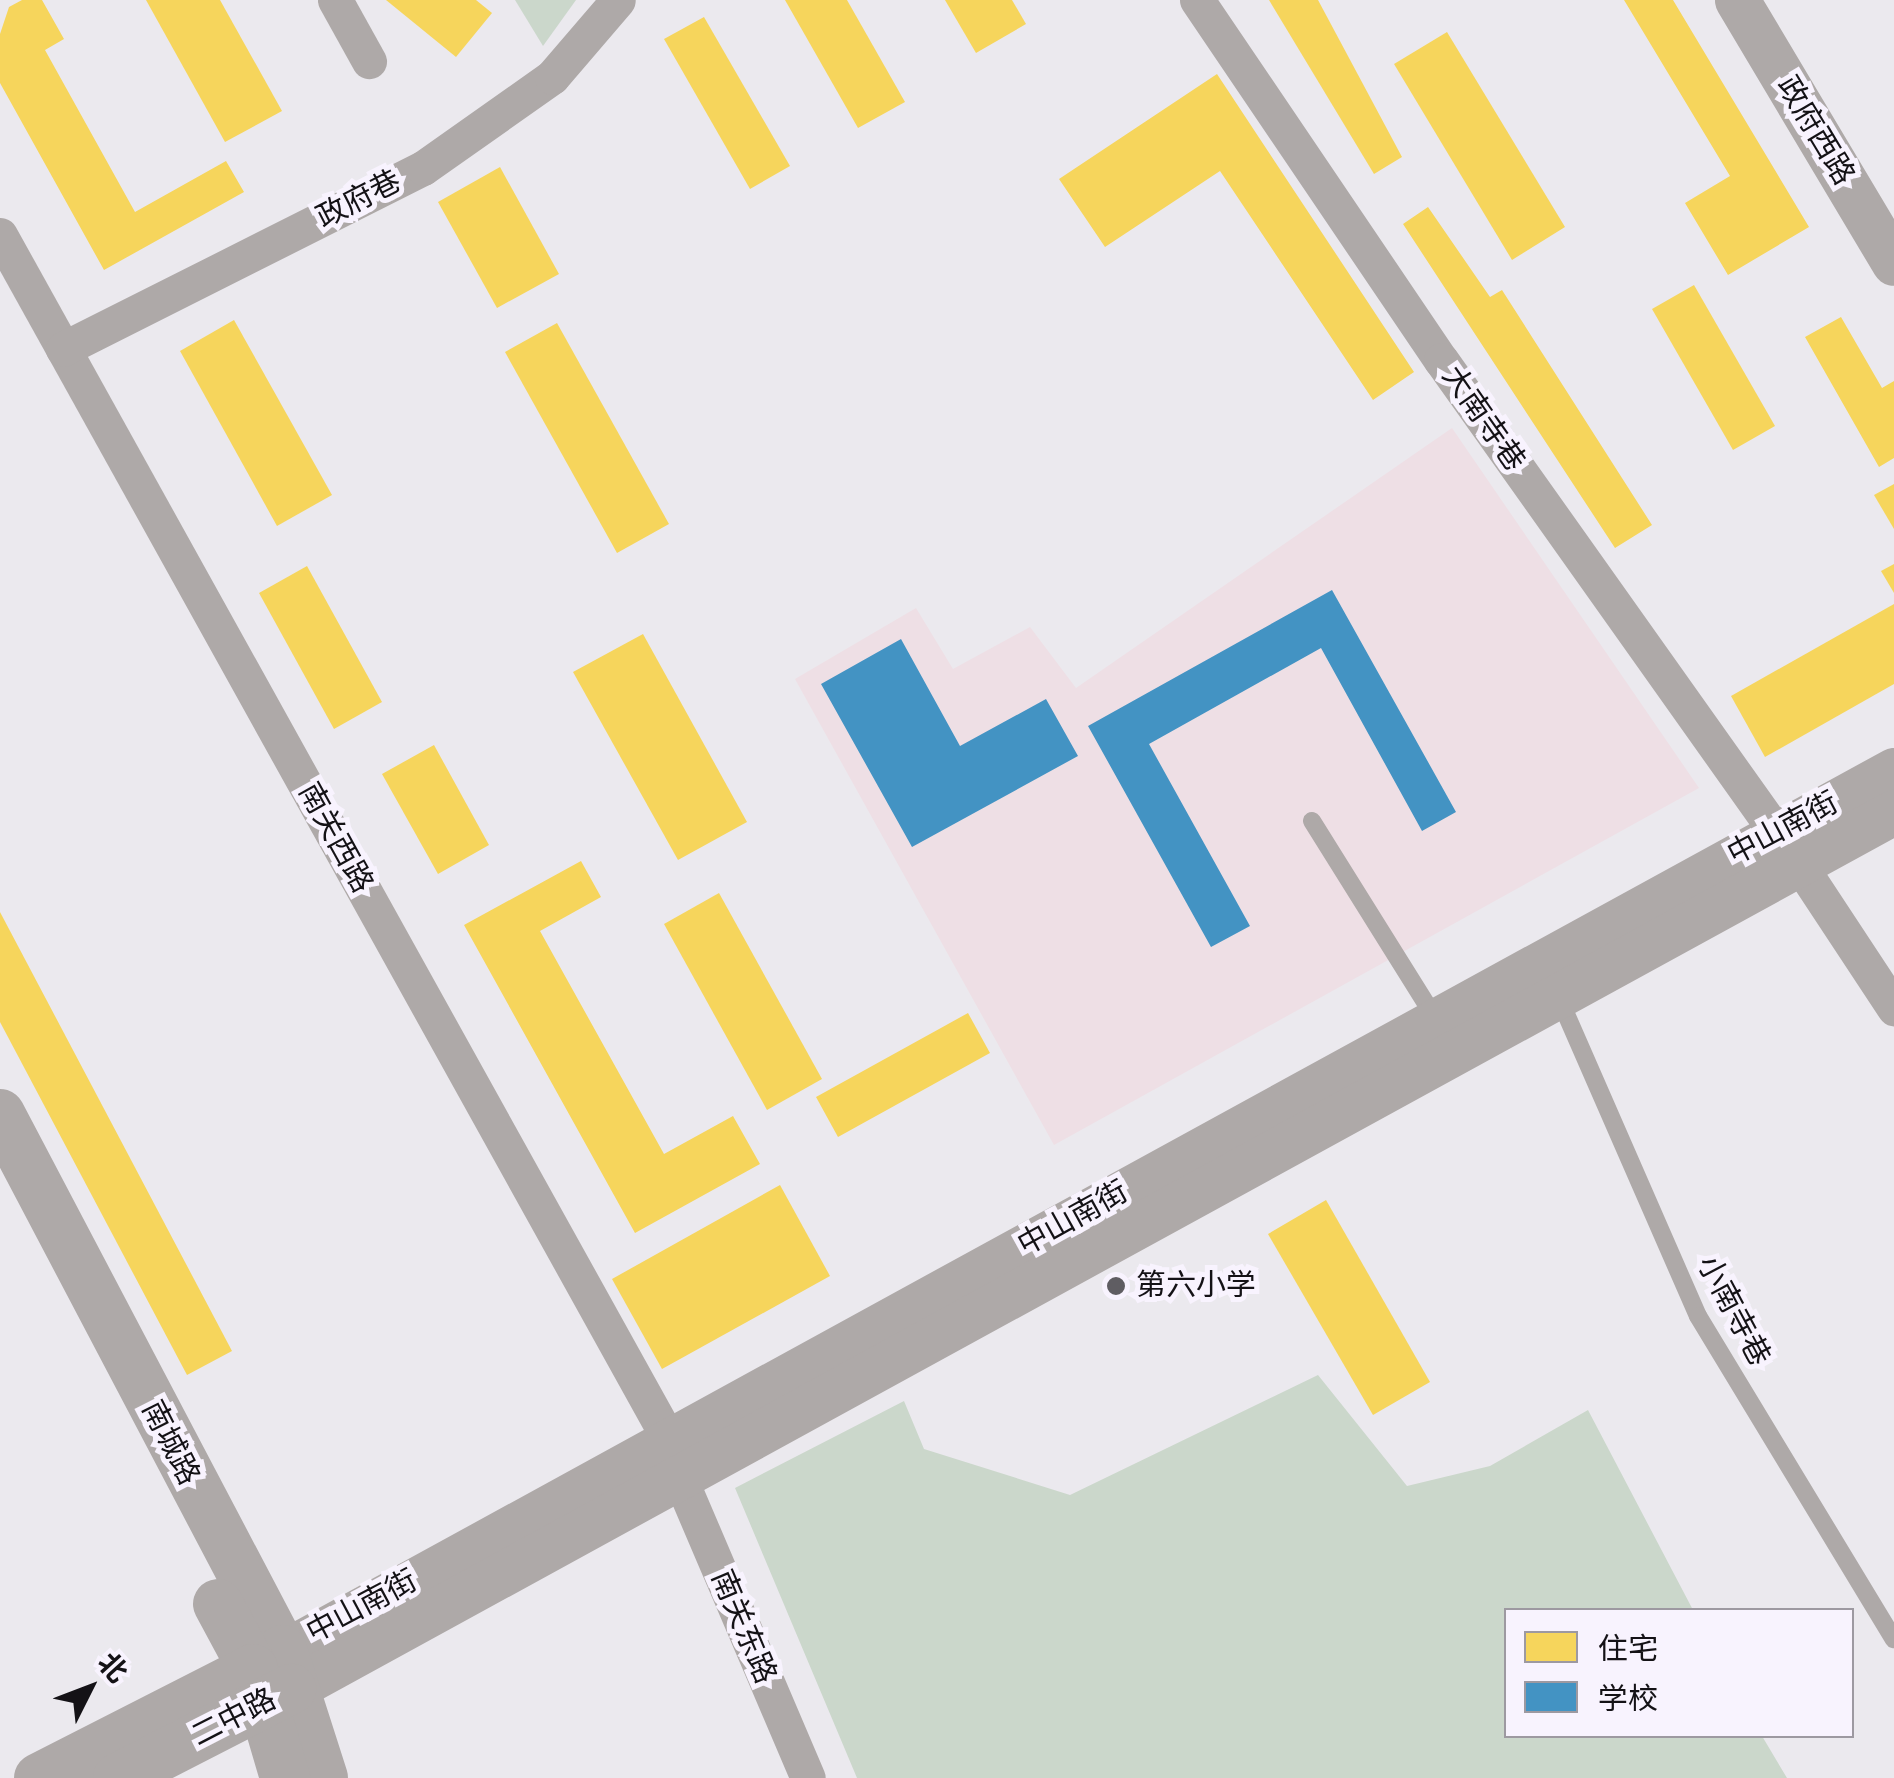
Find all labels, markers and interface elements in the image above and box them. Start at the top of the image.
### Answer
street label: 政府西路 [1769,70,1861,192]
street label: 政府巷 [311,164,407,236]
street label: 大南寺巷 [1434,360,1532,478]
street label: 南关西路 [290,777,380,899]
street label: 中山南街 [1722,785,1844,873]
street label: 中山南街 [1012,1174,1134,1264]
street label: 小南寺巷 [1689,1250,1777,1372]
place label: 第六小学 [1136,1268,1256,1304]
marker: 第六小学 [1105,1275,1127,1297]
street label: 南城路 [134,1395,206,1491]
street label: 中山南街 [301,1563,423,1651]
street label: 南关东路 [703,1565,783,1689]
legend [1504,1608,1854,1738]
text: 住宅 [1598,1628,1658,1671]
north arrow [40,1638,140,1738]
text: 北 [88,1644,137,1692]
text: 学校 [1598,1678,1658,1721]
street label: 二中路 [186,1682,282,1754]

